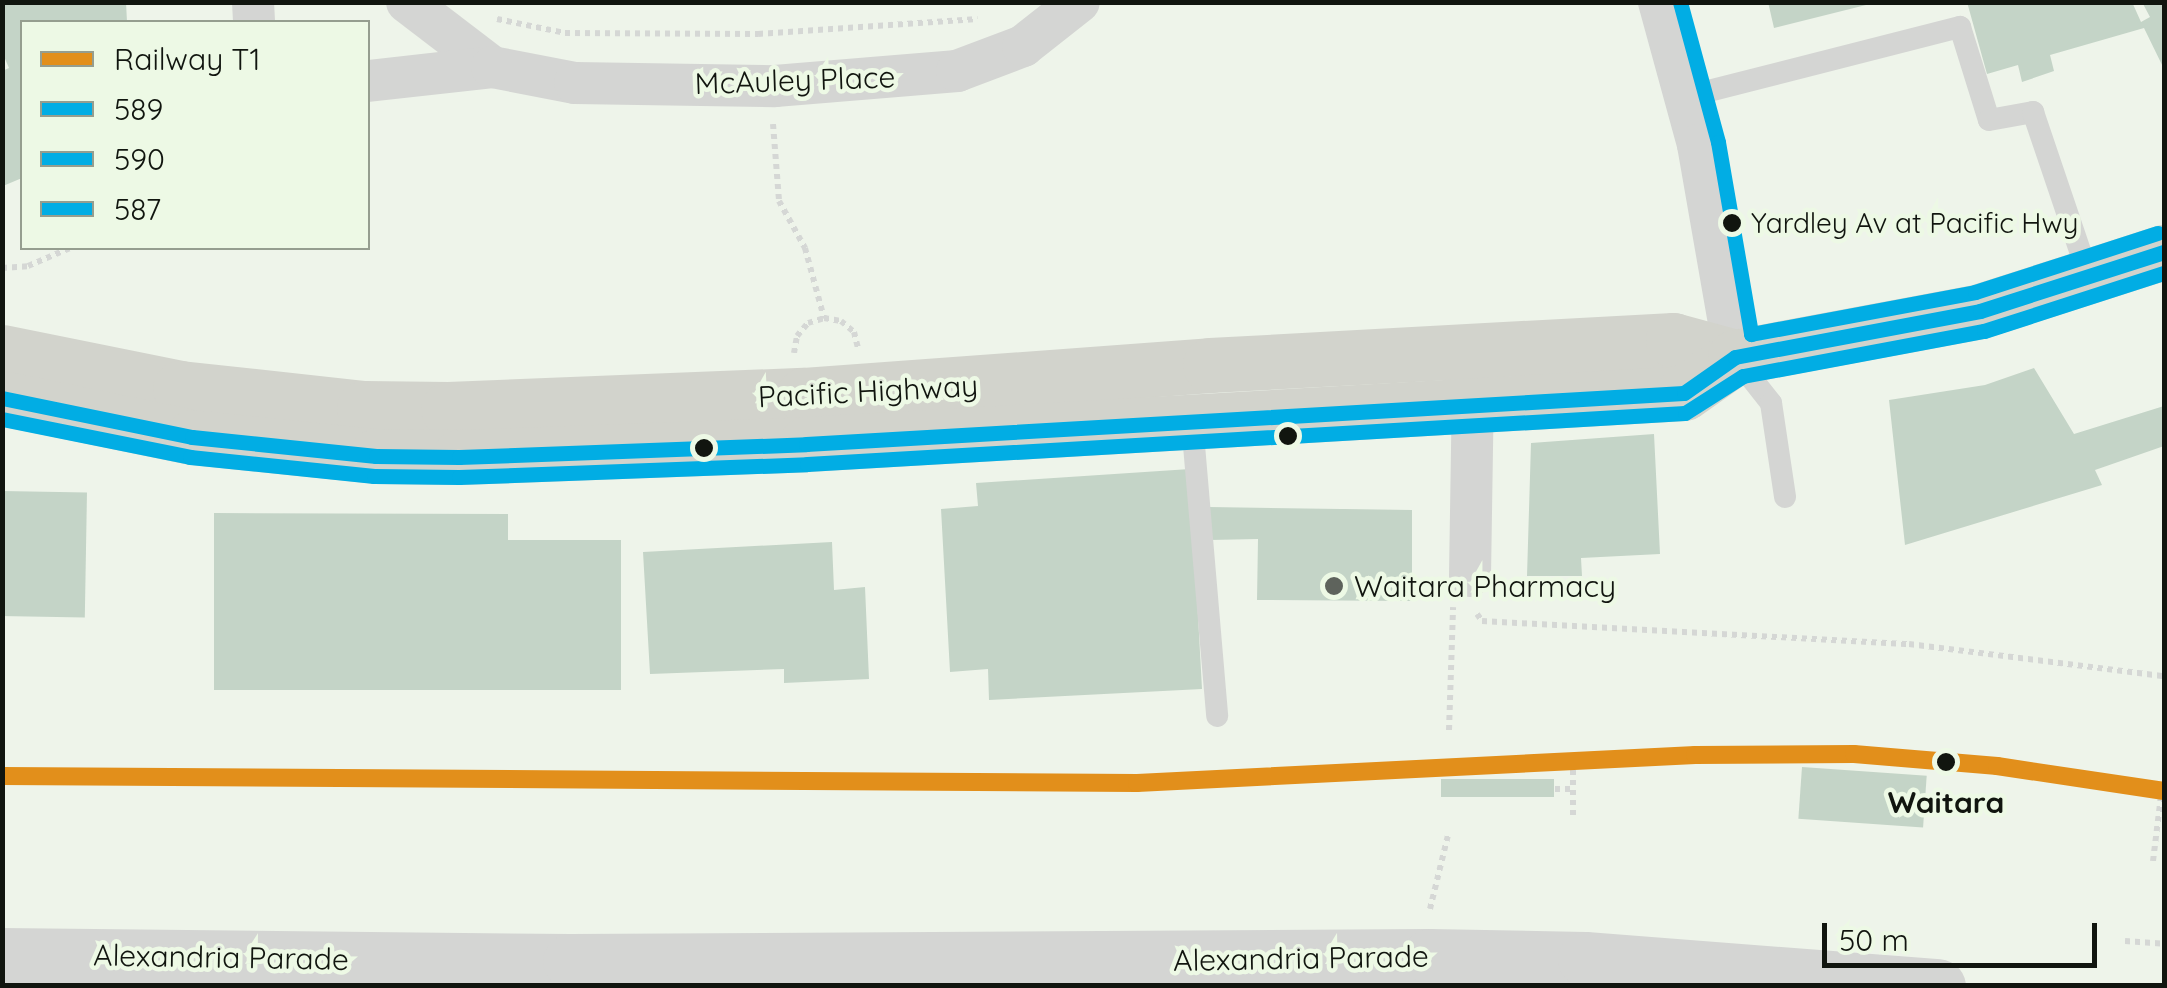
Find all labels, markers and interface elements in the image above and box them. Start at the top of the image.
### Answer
legend [20,20,370,250]
text: Railway T1 [114,40,261,78]
street label: McAuley Place [694,59,896,101]
text: 589 [114,90,163,128]
text: 590 [114,140,165,178]
text: 587 [114,190,161,228]
place label: Yardley Av at Pacific Hwy [1751,206,2078,240]
marker: Yardley Av at Pacific Hwy [1722,213,1742,233]
street label: Pacific Highway [757,367,979,415]
unlabelled marker [1278,426,1298,446]
unlabelled marker [694,438,714,458]
place label: Waitara Pharmacy [1354,568,1616,604]
marker: Waitara Pharmacy [1323,575,1345,597]
marker: Waitara [1929,745,1963,779]
place label: Waitara [1888,784,2004,820]
scale bar [1827,903,2102,965]
text: 50 m [1839,921,1909,959]
street label: Alexandria Parade [93,937,349,977]
street label: Alexandria Parade [1173,938,1429,978]

